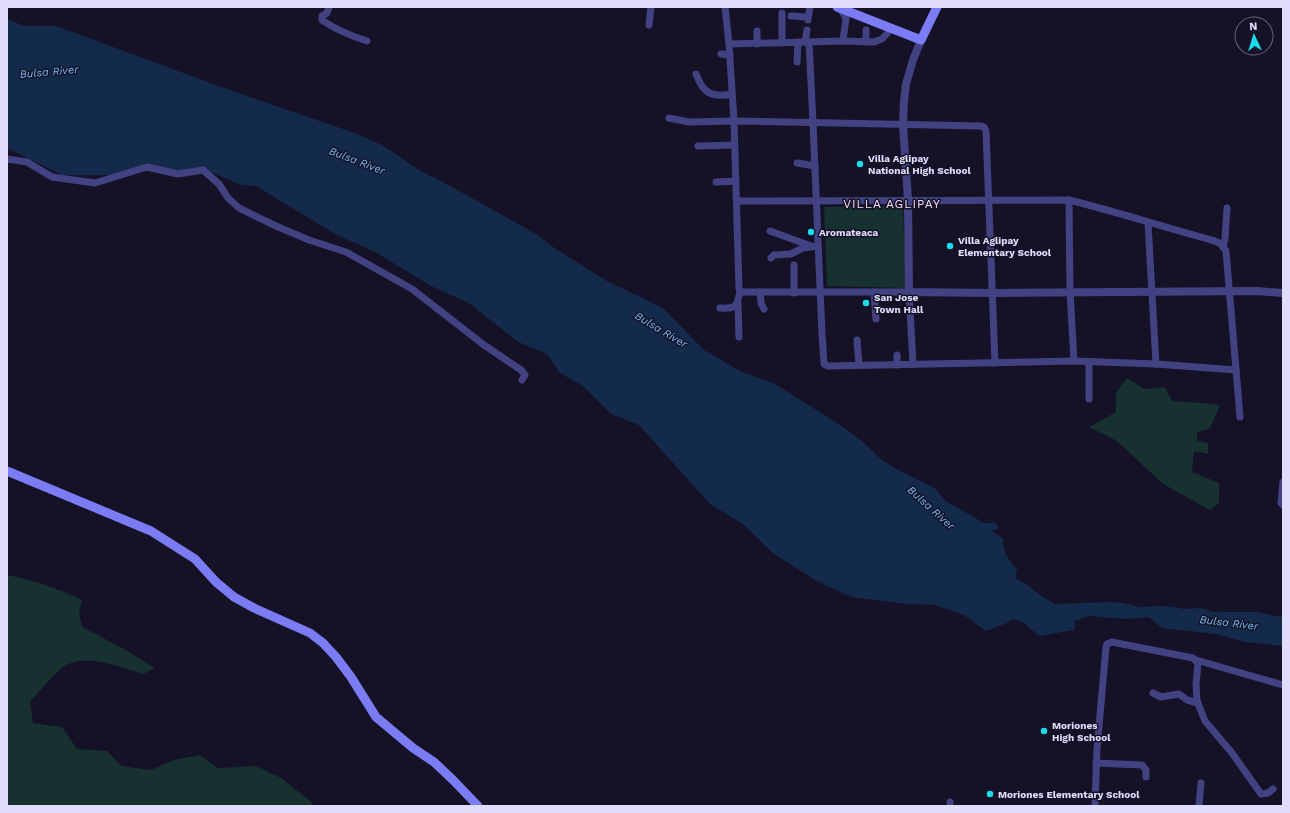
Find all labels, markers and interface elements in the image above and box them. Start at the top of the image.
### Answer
north arrow [1234,16,1274,56]
text: N [1249,20,1258,33]
water label: Bulsa River [19,63,80,81]
water label: Bulsa River [327,144,388,178]
place label: Villa Aglipay National High School [868,153,972,176]
marker: Villa Aglipay National High School [855,159,865,169]
district label: VILLA AGLIPAY [843,197,941,211]
marker: Aromateaca [806,227,816,237]
place label: Aromateaca [819,227,879,238]
place label: Villa Aglipay Elementary School [958,235,1052,258]
marker: Villa Aglipay Elementary School [945,241,955,251]
place label: San Jose Town Hall [874,292,924,315]
marker: San Jose Town Hall [861,298,871,308]
water label: Bulsa River [632,309,690,351]
water label: Bulsa River [905,483,958,533]
water label: Bulsa River [1199,613,1260,633]
place label: Moriones High School [1052,720,1111,743]
marker: Moriones High School [1039,726,1049,736]
marker: Moriones Elementary School [985,789,995,799]
place label: Moriones Elementary School [998,789,1140,800]

